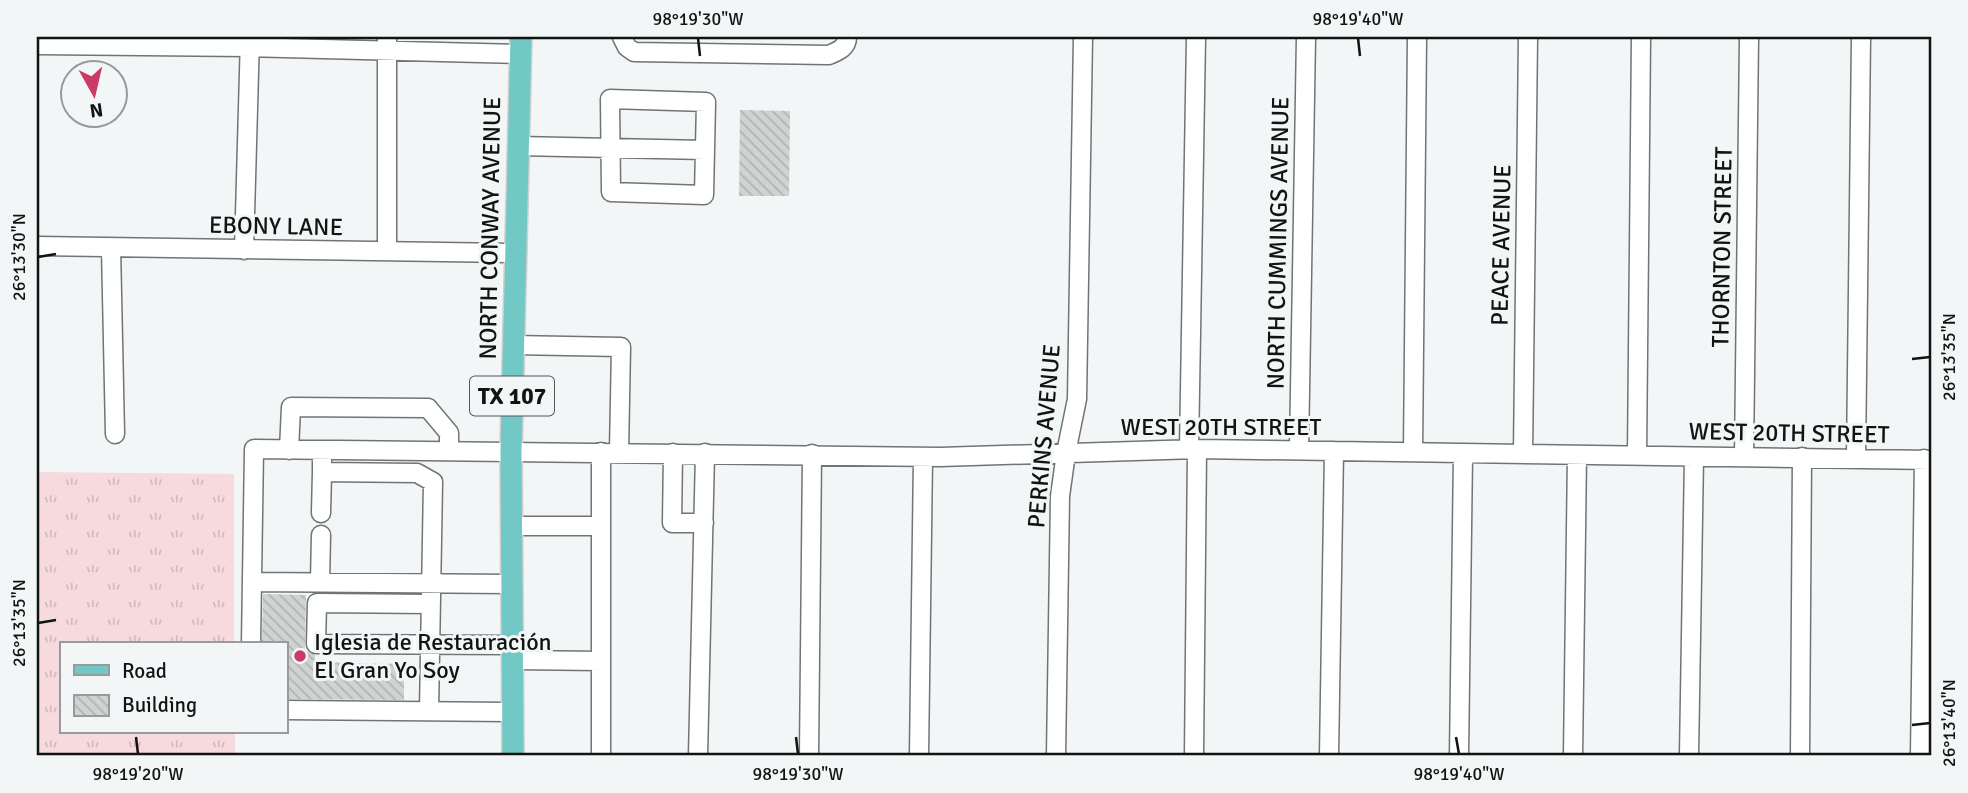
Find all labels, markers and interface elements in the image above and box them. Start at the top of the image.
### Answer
text: 98°19'30"W [653,8,743,30]
text: 98°19'40"W [1313,8,1403,30]
north arrow [60,60,130,130]
street label: NORTH CONWAY AVENUE [473,96,507,360]
street label: NORTH CUMMINGS AVENUE [1260,96,1296,390]
text: N [88,97,104,123]
street label: THORNTON STREET [1705,146,1739,348]
street label: PEACE AVENUE [1485,164,1517,326]
street label: EBONY LANE [209,210,343,242]
text: 26°13'30"N [8,213,30,301]
text: 26°13'35"N [1938,313,1960,401]
street label: PERKINS AVENUE [1021,343,1067,529]
road number: TX 107 [470,376,554,416]
street label: WEST 20TH STREET [1121,412,1322,442]
street label: WEST 20TH STREET [1688,416,1890,450]
text: 26°13'35"N [8,579,30,667]
place label: Iglesia de Restauración El Gran Yo Soy [314,627,552,685]
legend [60,642,287,734]
marker: Iglesia de Restauración El Gran Yo Soy [292,648,308,664]
text: Road [122,658,167,684]
text: 26°13'40"N [1938,679,1960,767]
text: Building [122,692,197,718]
text: 98°19'20"W [93,763,183,785]
text: 98°19'30"W [753,763,843,785]
text: 98°19'40"W [1414,763,1504,785]

